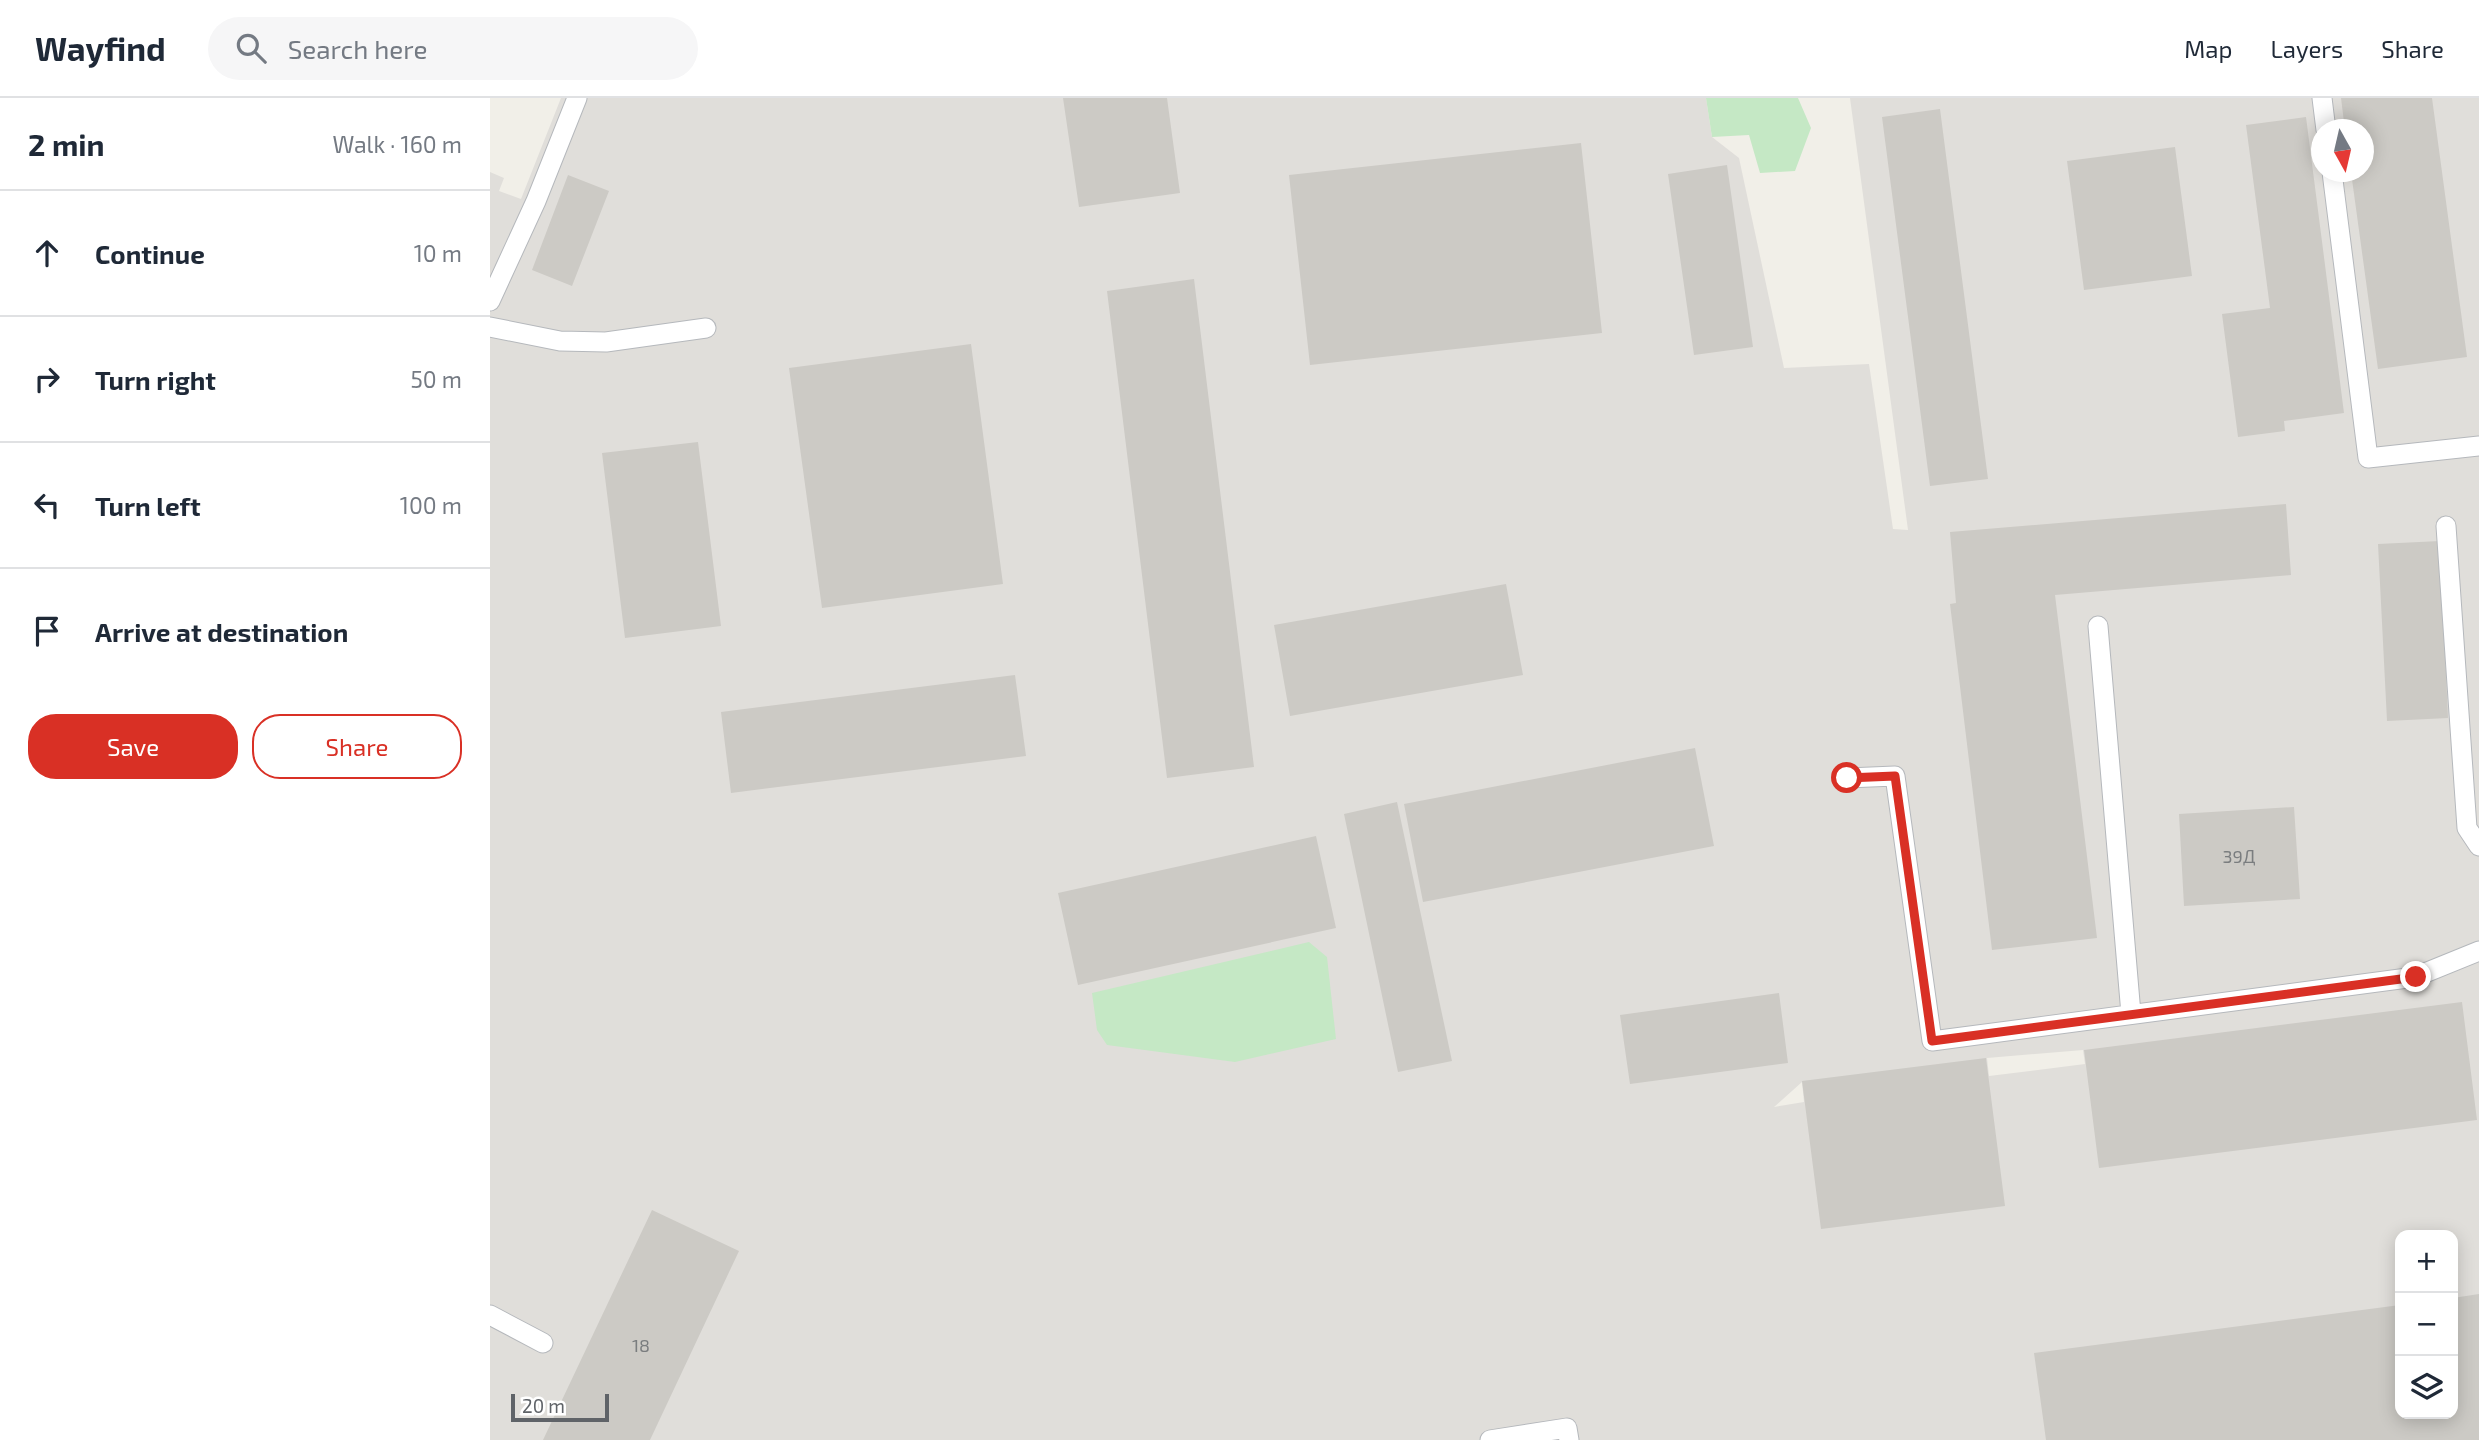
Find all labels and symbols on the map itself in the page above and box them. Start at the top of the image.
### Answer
north arrow [2311,119,2374,182]
route start [1831,762,1862,793]
house number: 39Д [2223,845,2255,867]
route end [2400,961,2431,992]
house number: 18 [632,1334,650,1356]
scale bar [511,1391,609,1423]

